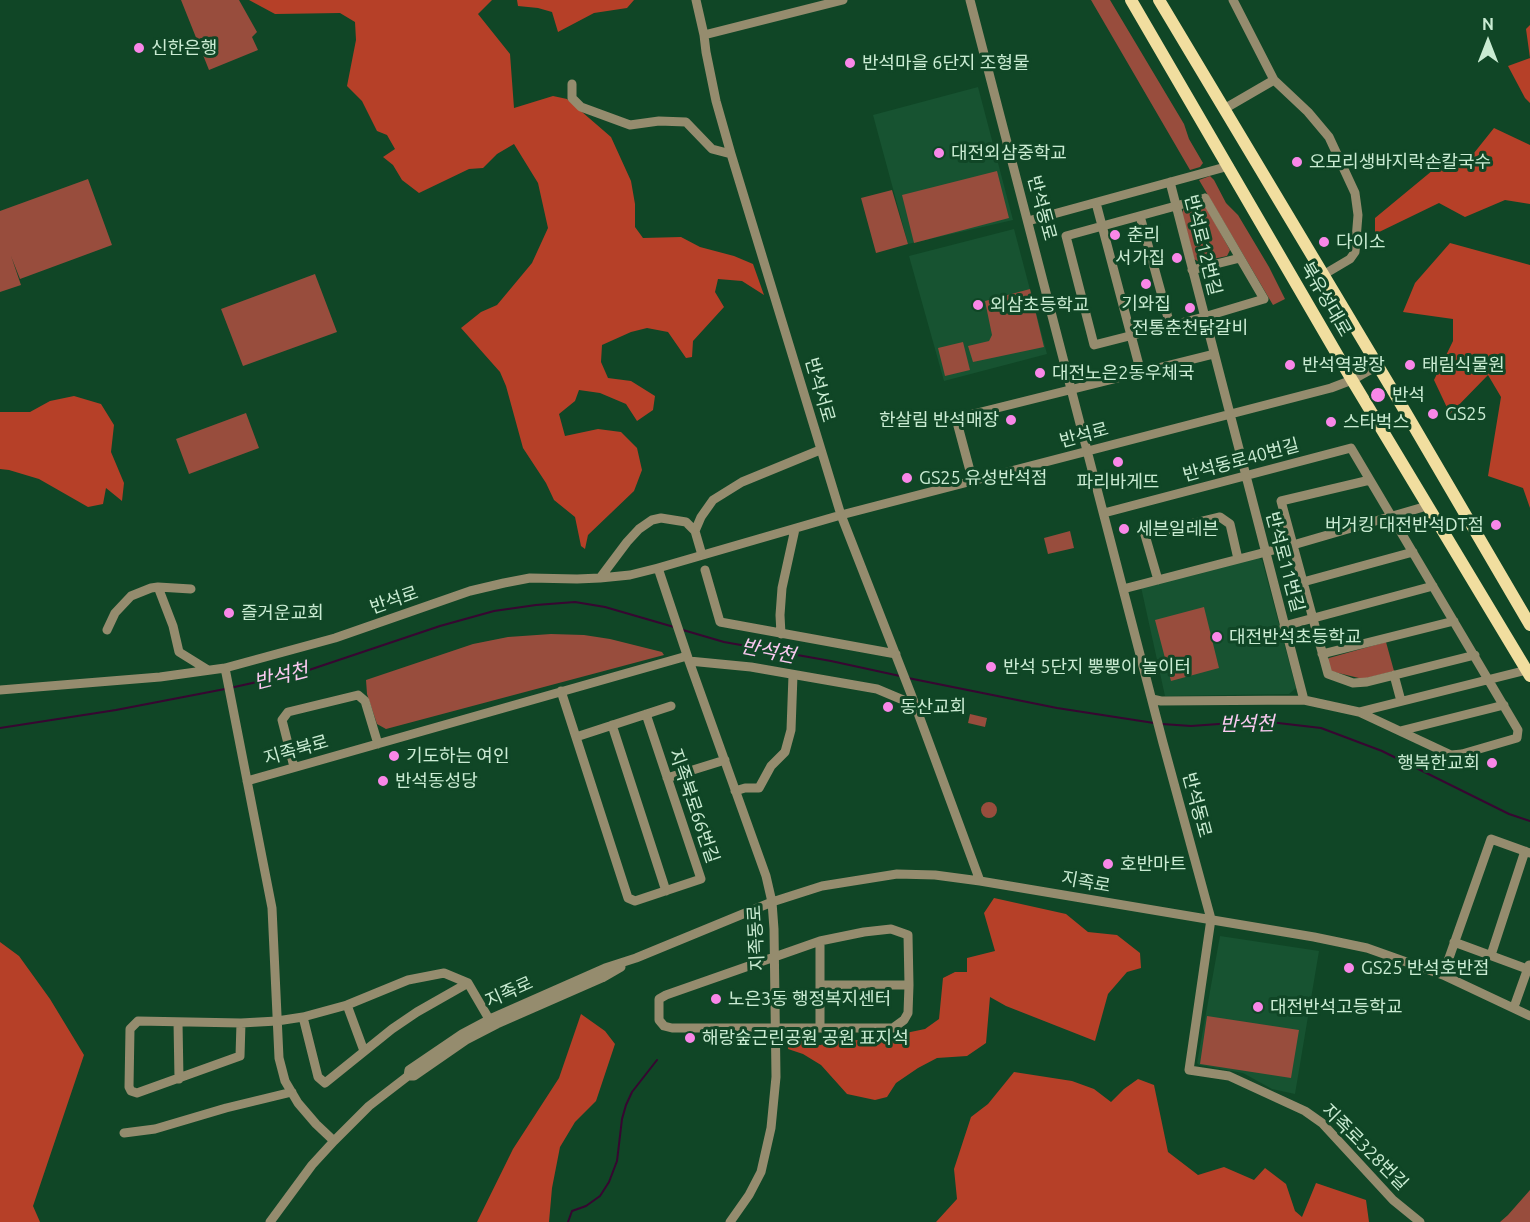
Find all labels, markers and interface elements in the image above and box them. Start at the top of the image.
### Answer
north arrow [1458,12,1518,72]
text: N [1482,15,1494,33]
place label: 신한은행 [151,37,217,59]
marker: 신한은행 [132,41,146,55]
place label: 반석마을 6단지 조형물 [862,52,1029,74]
marker: 반석마을 6단지 조형물 [843,56,857,70]
place label: 대전외삼중학교 [951,142,1067,164]
marker: 대전외삼중학교 [932,146,946,160]
place label: 오모리생바지락손칼국수 [1309,151,1491,173]
marker: 오모리생바지락손칼국수 [1290,155,1304,169]
street label: 반석동로 [1023,173,1061,243]
street label: 반석로12번길 [1180,192,1226,298]
place label: 춘리 [1127,224,1160,246]
marker: 춘리 [1108,228,1122,242]
place label: 다이소 [1336,231,1386,253]
marker: 다이소 [1317,235,1331,249]
place label: 서가집 [1115,247,1165,269]
marker: 서가집 [1170,251,1184,265]
street label: 북유성대로 [1296,258,1356,340]
marker: 기와집 [1139,277,1153,291]
place label: 기와집 [1121,293,1171,315]
place label: 외삼초등학교 [990,294,1089,316]
marker: 외삼초등학교 [971,298,985,312]
marker: 전통춘천닭갈비 [1183,301,1197,315]
place label: 전통춘천닭갈비 [1132,317,1248,339]
place label: 반석역광장 [1302,354,1385,376]
place label: 태림식물원 [1422,354,1505,376]
street label: 반석서로 [800,355,840,425]
marker: 반석역광장 [1283,358,1297,372]
marker: 태림식물원 [1403,358,1417,372]
place label: 대전노은2동우체국 [1052,362,1195,384]
marker: 대전노은2동우체국 [1033,366,1047,380]
place label: 반석 [1392,384,1425,406]
marker: 반석 [1369,386,1387,404]
place label: GS25 [1445,403,1487,425]
marker: GS25 [1426,407,1440,421]
place label: 한살림 반석매장 [879,409,999,431]
place label: 스타벅스 [1343,411,1409,433]
marker: 한살림 반석매장 [1004,413,1018,427]
marker: 스타벅스 [1324,415,1338,429]
street label: 반석로 [1057,418,1111,452]
street label: 반석동로40번길 [1180,434,1302,486]
marker: 파리바게뜨 [1111,455,1125,469]
place label: GS25 유성반석점 [919,467,1048,489]
marker: GS25 유성반석점 [900,471,914,485]
place label: 파리바게뜨 [1077,471,1159,493]
street label: 반석로11번길 [1261,509,1309,615]
place label: 버거킹 대전반석DT점 [1325,514,1484,536]
place label: 세븐일레븐 [1136,518,1219,540]
marker: 버거킹 대전반석DT점 [1489,518,1503,532]
marker: 세븐일레븐 [1117,522,1131,536]
street label: 반석로 [367,582,421,618]
place label: 즐거운교회 [241,602,324,624]
marker: 즐거운교회 [222,606,236,620]
place label: 대전반석초등학교 [1229,626,1361,648]
marker: 대전반석초등학교 [1210,630,1224,644]
water label: 반석천 [739,634,797,668]
place label: 반석 5단지 뿡뿡이 놀이터 [1003,656,1191,678]
water label: 반석천 [251,658,311,694]
marker: 반석 5단지 뿡뿡이 놀이터 [984,660,998,674]
place label: 동산교회 [900,696,966,718]
marker: 동산교회 [881,700,895,714]
water label: 반석천 [1219,712,1275,736]
street label: 지족북로 [261,730,331,770]
place label: 기도하는 여인 [406,745,509,767]
street label: 지족북로66번길 [664,746,724,866]
marker: 기도하는 여인 [387,749,401,763]
place label: 행복한교회 [1397,752,1480,774]
marker: 행복한교회 [1485,756,1499,770]
place label: 반석동성당 [395,770,478,792]
street label: 반석동로 [1178,770,1216,840]
marker: 반석동성당 [376,774,390,788]
place label: 호반마트 [1120,853,1186,875]
marker: 호반마트 [1101,857,1115,871]
street label: 지족로 [1060,867,1112,897]
street label: 지족동로 [743,904,769,972]
place label: GS25 반석호반점 [1361,957,1490,979]
marker: GS25 반석호반점 [1342,961,1356,975]
street label: 지족로 [482,972,536,1012]
place label: 노은3동 행정복지센터 [728,988,891,1010]
marker: 노은3동 행정복지센터 [709,992,723,1006]
place label: 대전반석고등학교 [1270,996,1402,1018]
marker: 대전반석고등학교 [1251,1000,1265,1014]
place label: 해랑숲근린공원 공원 표지석 [702,1027,909,1049]
marker: 해랑숲근린공원 공원 표지석 [683,1031,697,1045]
street label: 지족로328번길 [1317,1099,1413,1195]

